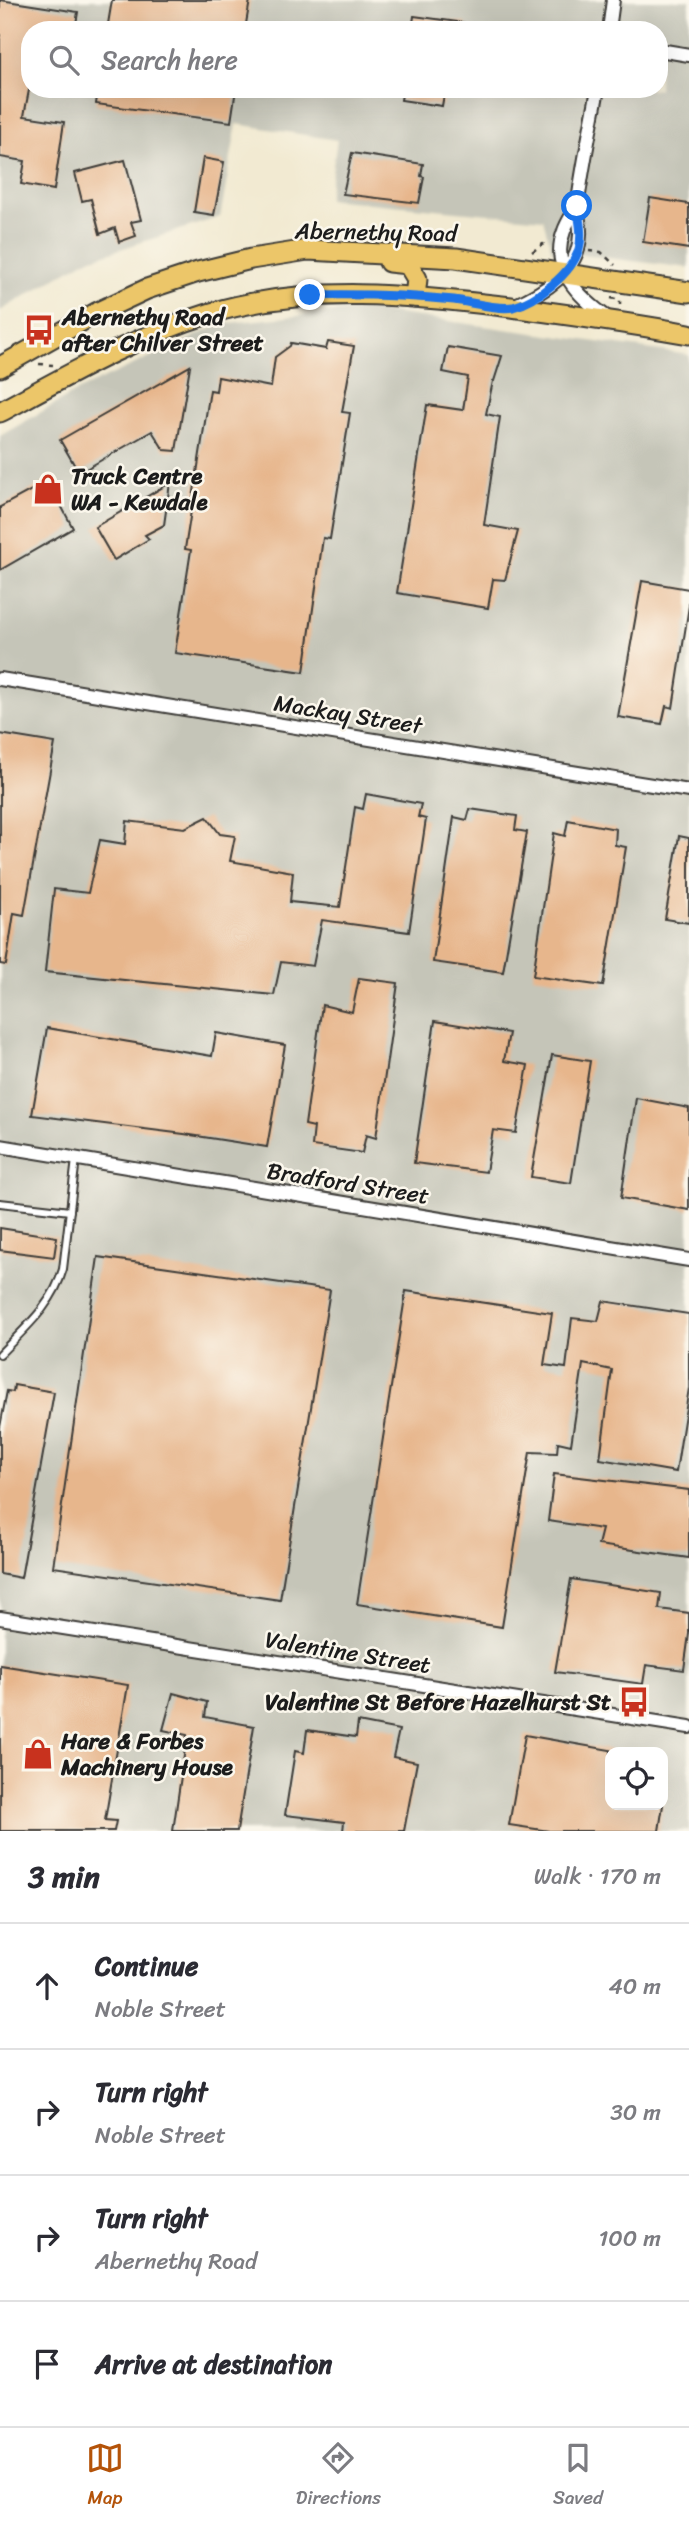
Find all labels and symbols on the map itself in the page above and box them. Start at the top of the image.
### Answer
route start [561,190,592,221]
street label: Abernethy Road [294,211,459,254]
route end [294,279,325,310]
place label: Abernethy Road after Chilver Street [61,297,264,364]
bus stop icon: Abernethy Road after Chilver Street [22,313,56,347]
place label: Truck Centre WA - Kewdale [71,456,209,523]
shop icon: Truck Centre WA - Kewdale [31,472,65,506]
street label: Mackay Street [271,683,427,747]
street label: Bradford Street [264,1150,432,1217]
street label: Valentine Street [262,1619,434,1686]
place label: Valentine St Before Hazelhurst St [265,1682,611,1723]
bus stop icon: Valentine St Before Hazelhurst St [617,1685,651,1719]
place label: Hare & Forbes Machinery House [60,1721,234,1788]
shop icon: Hare & Forbes Machinery House [21,1737,55,1771]

